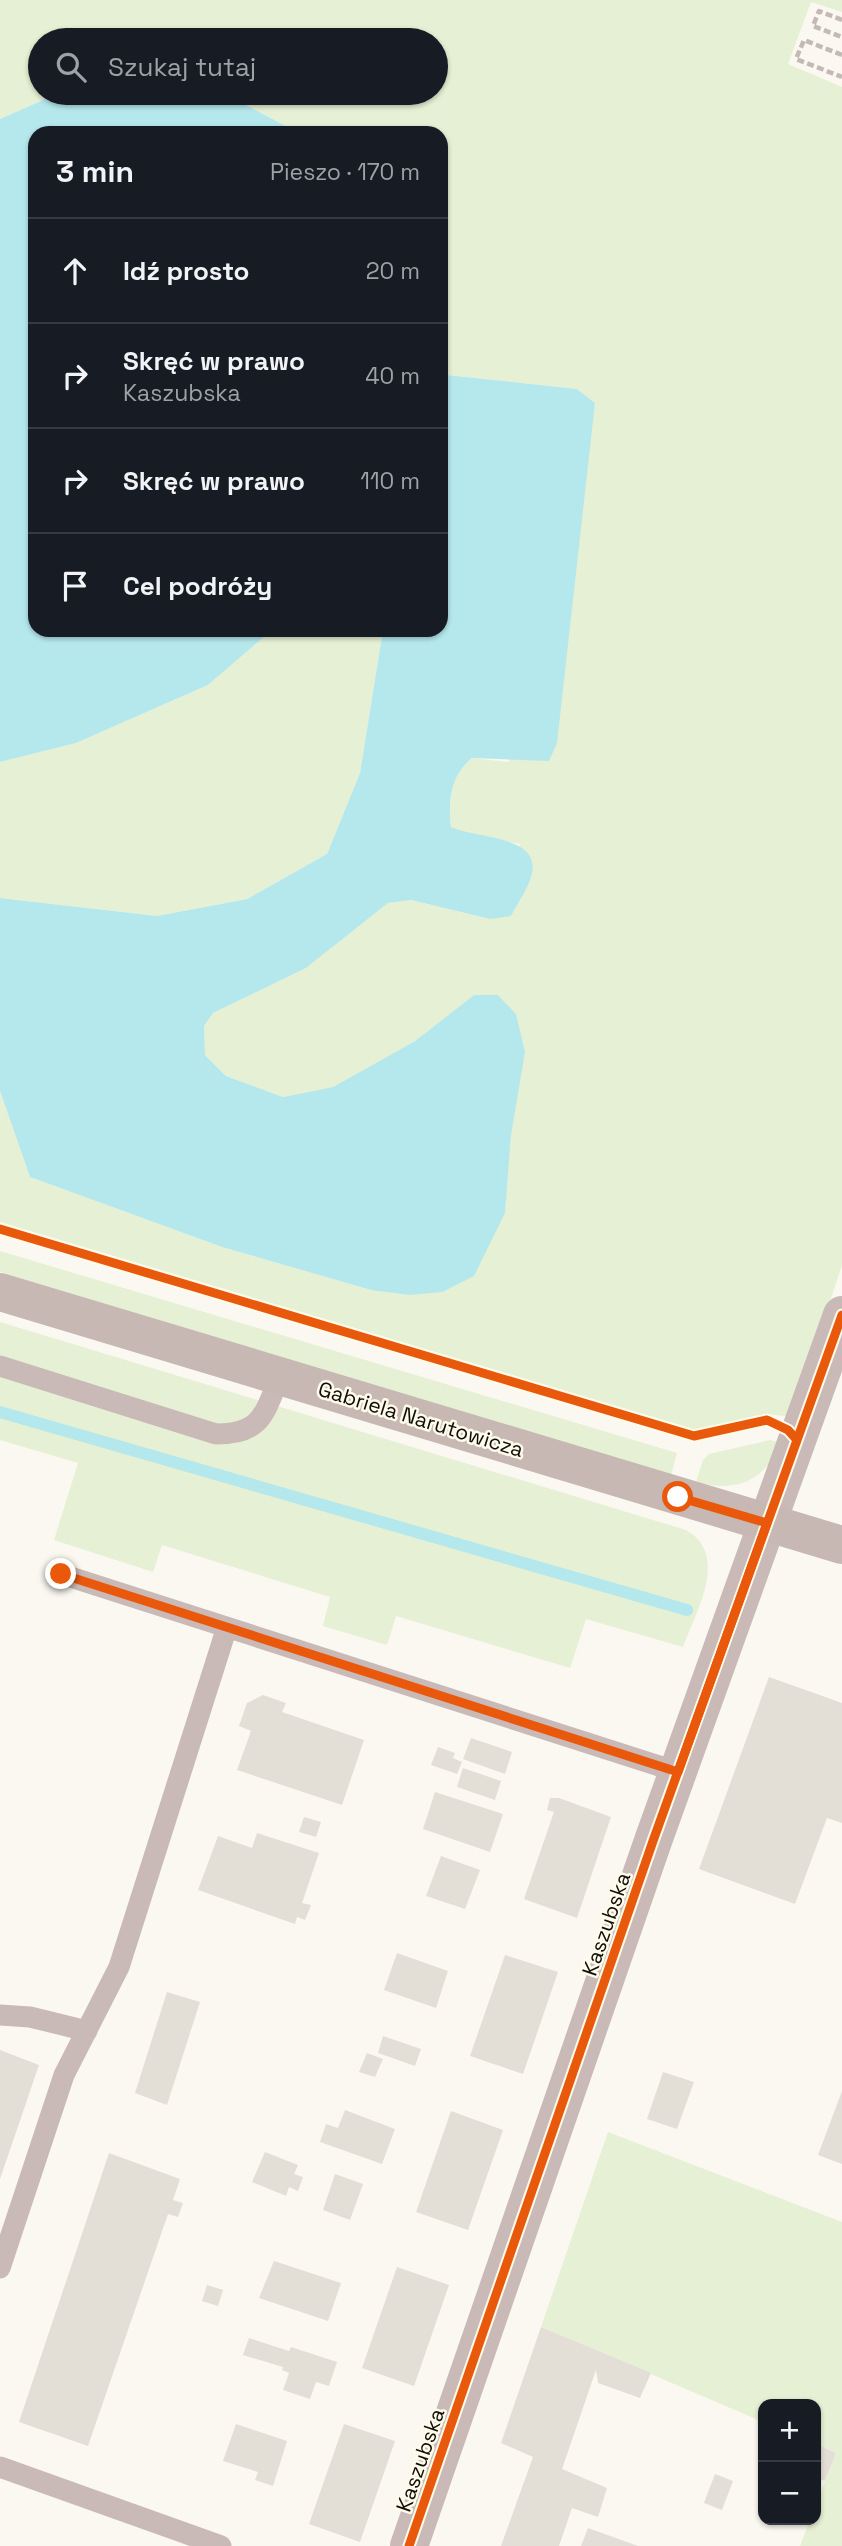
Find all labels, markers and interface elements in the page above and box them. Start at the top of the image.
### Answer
search box [28,28,448,105]
icon: search [52,48,90,86]
text: Szukaj tutaj [108,50,256,84]
text: 3 min [56,152,134,191]
text: Pieszo · 170 m [270,157,420,187]
icon: ahead [56,252,94,290]
text: Idź prosto [123,254,250,288]
text: 20 m [366,256,420,286]
text: Skręć w prawo [123,344,305,378]
icon: right [56,357,94,395]
text: 40 m [365,361,420,391]
text: Kaszubska [123,378,241,408]
icon: right [56,462,94,500]
text: Skręć w prawo [123,464,305,498]
text: 110 m [360,466,420,496]
icon: arrive [56,567,94,605]
text: Cel podróży [123,569,272,603]
street label: Gabriela Narutowicza [315,1375,527,1463]
route start [662,1481,693,1512]
route end [45,1558,76,1589]
street label: Kaszubska [576,1869,636,1979]
map controls [758,2399,821,2525]
button: + [758,2399,821,2462]
street label: Kaszubska [390,2405,450,2515]
button: − [758,2462,821,2525]

